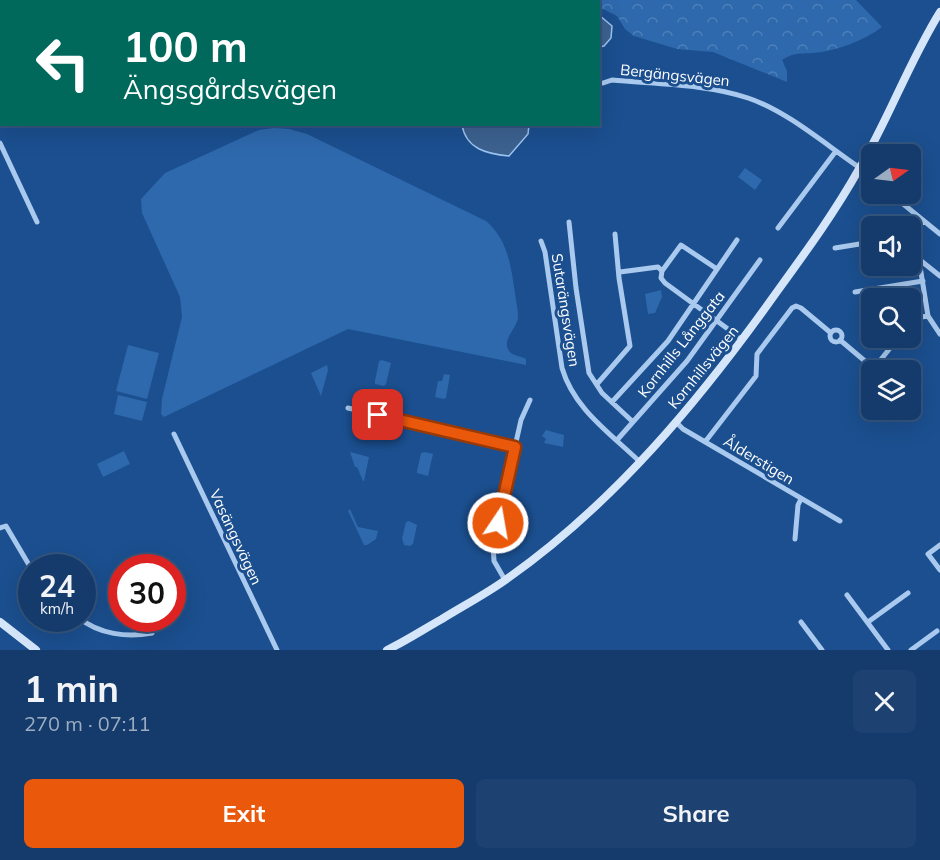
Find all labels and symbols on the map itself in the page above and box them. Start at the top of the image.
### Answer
street label: Bergängsvägen [619,60,731,90]
north arrow [861,144,921,204]
street label: Sutarängsvägen [548,252,584,368]
street label: Kornhills Långgata [633,287,729,401]
street label: Kornhillsvägen [664,321,742,413]
pin [352,389,403,440]
street label: Ålderstigen [720,431,798,489]
street label: Vasängsvägen [206,486,266,588]
position arrow [466,491,530,555]
speed limit sign: 30 [108,554,186,632]

